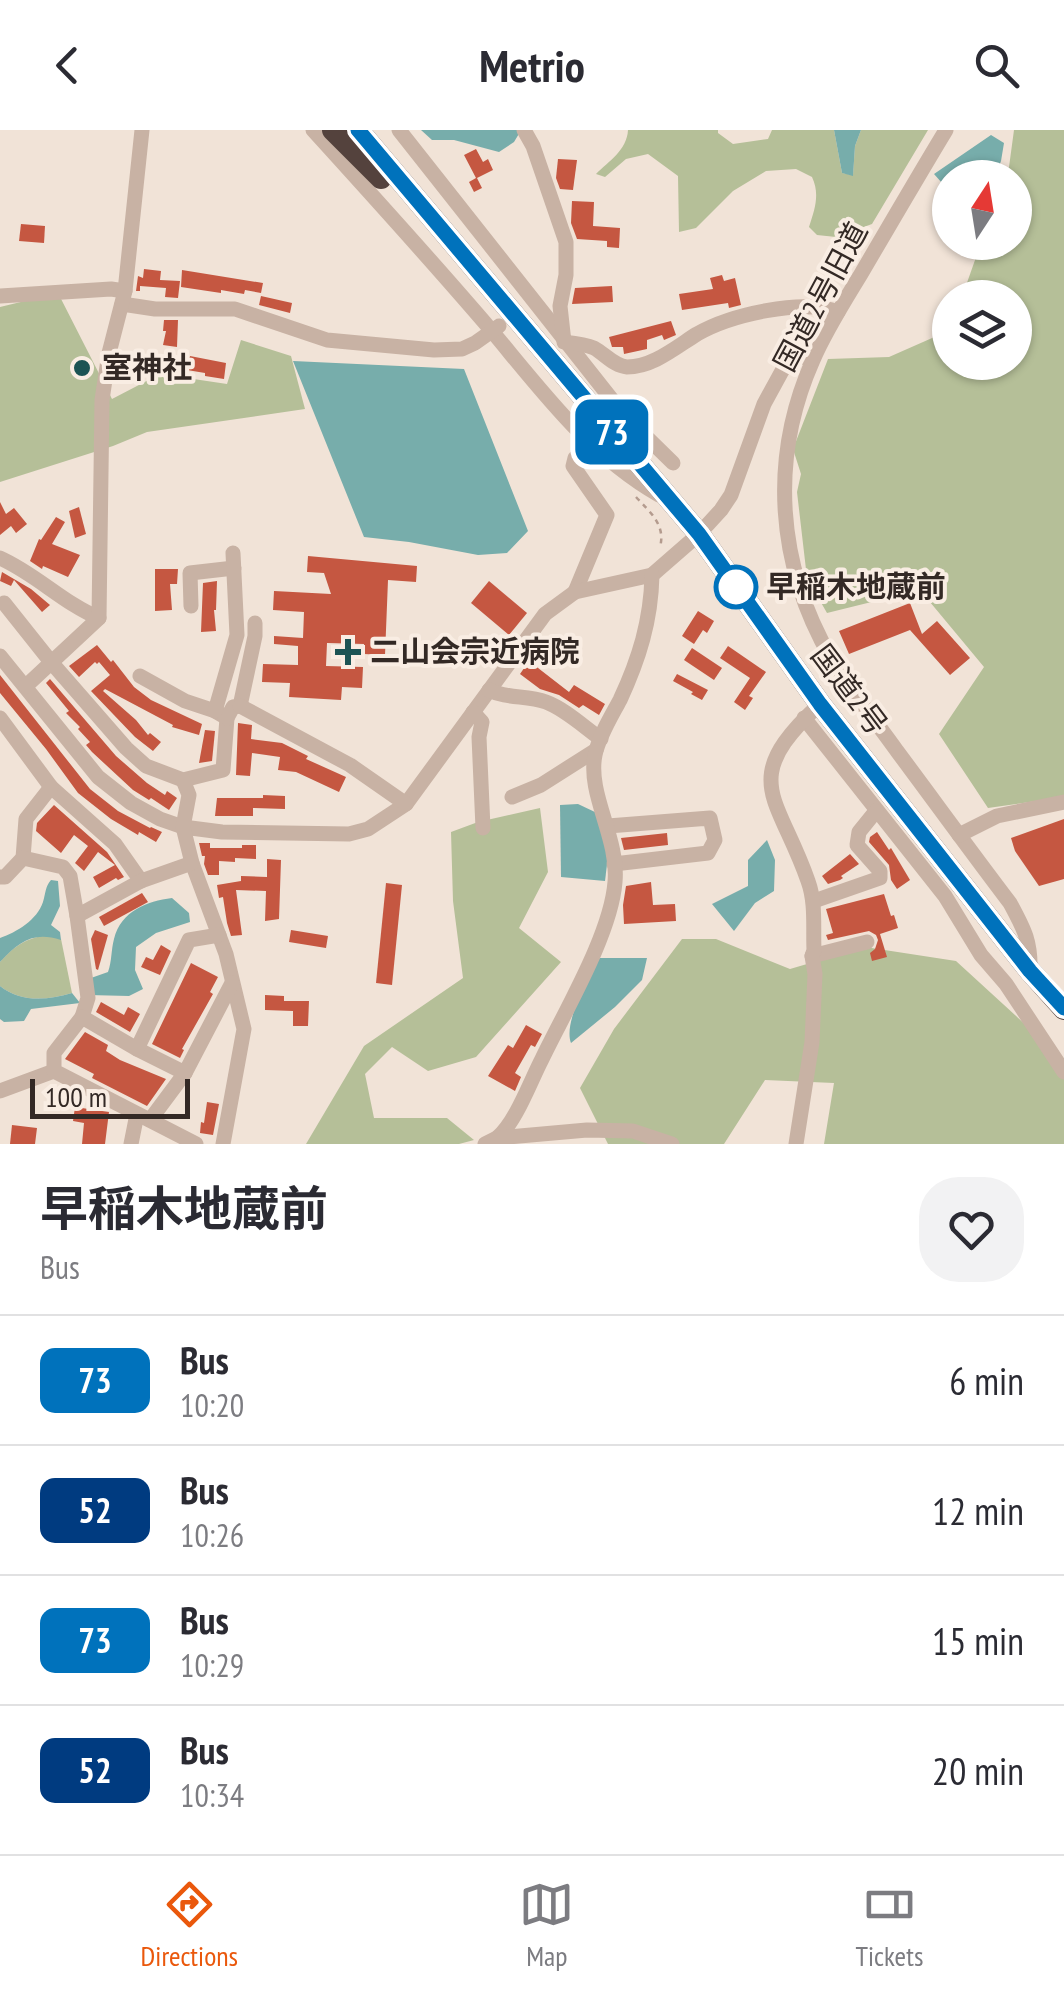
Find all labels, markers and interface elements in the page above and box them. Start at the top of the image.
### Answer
text: Metrio [479,36,585,94]
icon: back [40,38,95,93]
icon: search [969,38,1024,93]
north arrow [932,160,1032,260]
map controls [932,160,1032,380]
street label: 国道2号旧道 [764,215,875,378]
button: layers [932,280,1032,380]
place label: 室神社 [102,347,192,386]
marker: 室神社 [71,357,93,379]
line badge: 73 [567,400,657,464]
text: 73 [595,409,629,455]
marker: 早稲木地蔵前 [715,566,757,608]
place label: 早稲木地蔵前 [766,566,946,605]
place label: 二山会宗近病院 [370,631,580,670]
street label: 国道2号 [803,636,897,742]
marker: 二山会宗近病院 [335,639,361,665]
scale bar [30,1074,190,1118]
text: 100 m [45,1078,107,1115]
text: 早稲木地蔵前 [40,1177,328,1239]
button: heart [919,1177,1024,1282]
text: Bus [40,1246,80,1288]
text: Bus [180,1335,229,1384]
text: 6 min [949,1356,1024,1405]
text: 73 [78,1357,112,1403]
text: 10:20 [180,1384,244,1426]
text: Bus [180,1465,229,1514]
text: 12 min [932,1486,1024,1535]
text: 52 [78,1487,112,1533]
text: 10:26 [180,1514,244,1556]
text: Bus [180,1595,229,1644]
text: 15 min [932,1616,1024,1665]
text: 73 [78,1617,112,1663]
text: 10:29 [180,1644,244,1686]
text: Bus [180,1725,229,1774]
text: 20 min [932,1746,1024,1795]
text: 52 [78,1747,112,1793]
text: 10:34 [180,1774,244,1816]
tab: Directions [141,1877,238,1974]
tab: Map [519,1877,574,1974]
tab: Tickets [855,1877,923,1974]

